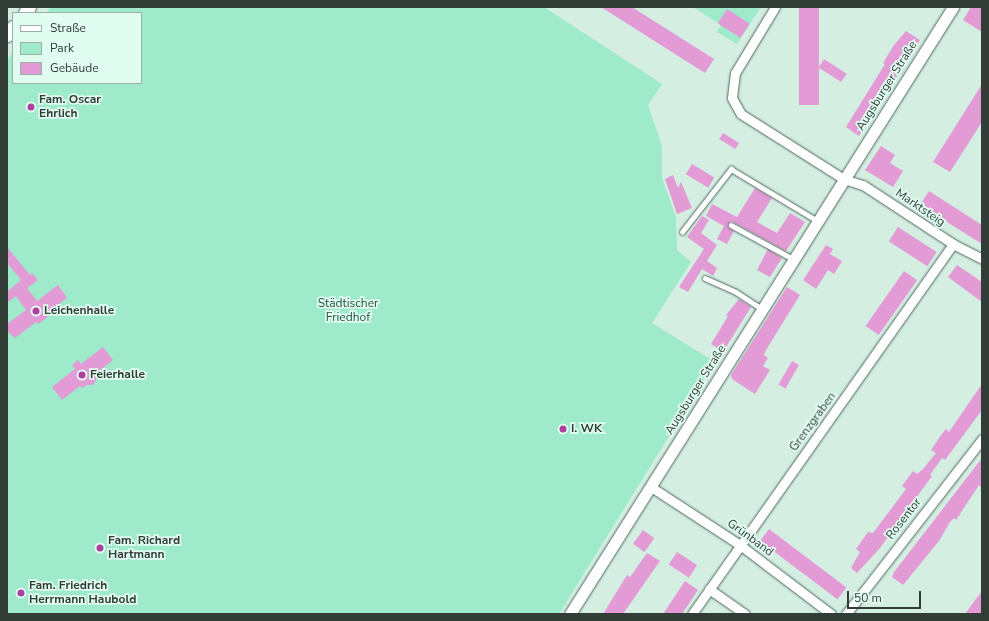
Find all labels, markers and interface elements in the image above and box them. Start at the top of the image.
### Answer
legend [12,12,142,84]
text: Straße [50,20,86,36]
street label: Augsburger Straße [854,39,920,133]
text: Park [50,40,74,56]
text: Gebäude [50,60,99,76]
place label: Fam. Oscar Ehrlich [39,93,101,121]
marker: Fam. Oscar Ehrlich [26,102,36,112]
street label: Marktsteig [892,186,948,230]
park label: Städtischer Friedhof [318,297,378,325]
place label: Leichenhalle [44,304,114,318]
marker: Leichenhalle [31,306,41,316]
street label: Augsburger Straße [663,343,729,437]
place label: Feierhalle [90,368,145,382]
marker: Feierhalle [77,370,87,380]
street label: Grenzgraben [787,390,839,454]
place label: I. WK [571,422,602,436]
marker: I. WK [558,424,568,434]
street label: Rosentor [883,495,925,543]
street label: Grünband [724,516,776,560]
place label: Fam. Richard Hartmann [108,534,180,562]
marker: Fam. Richard Hartmann [95,543,105,553]
place label: Fam. Friedrich Herrmann Haubold [29,579,136,607]
scale bar [849,583,923,609]
marker: Fam. Friedrich Herrmann Haubold [16,588,26,598]
text: 50 m [854,590,882,606]

